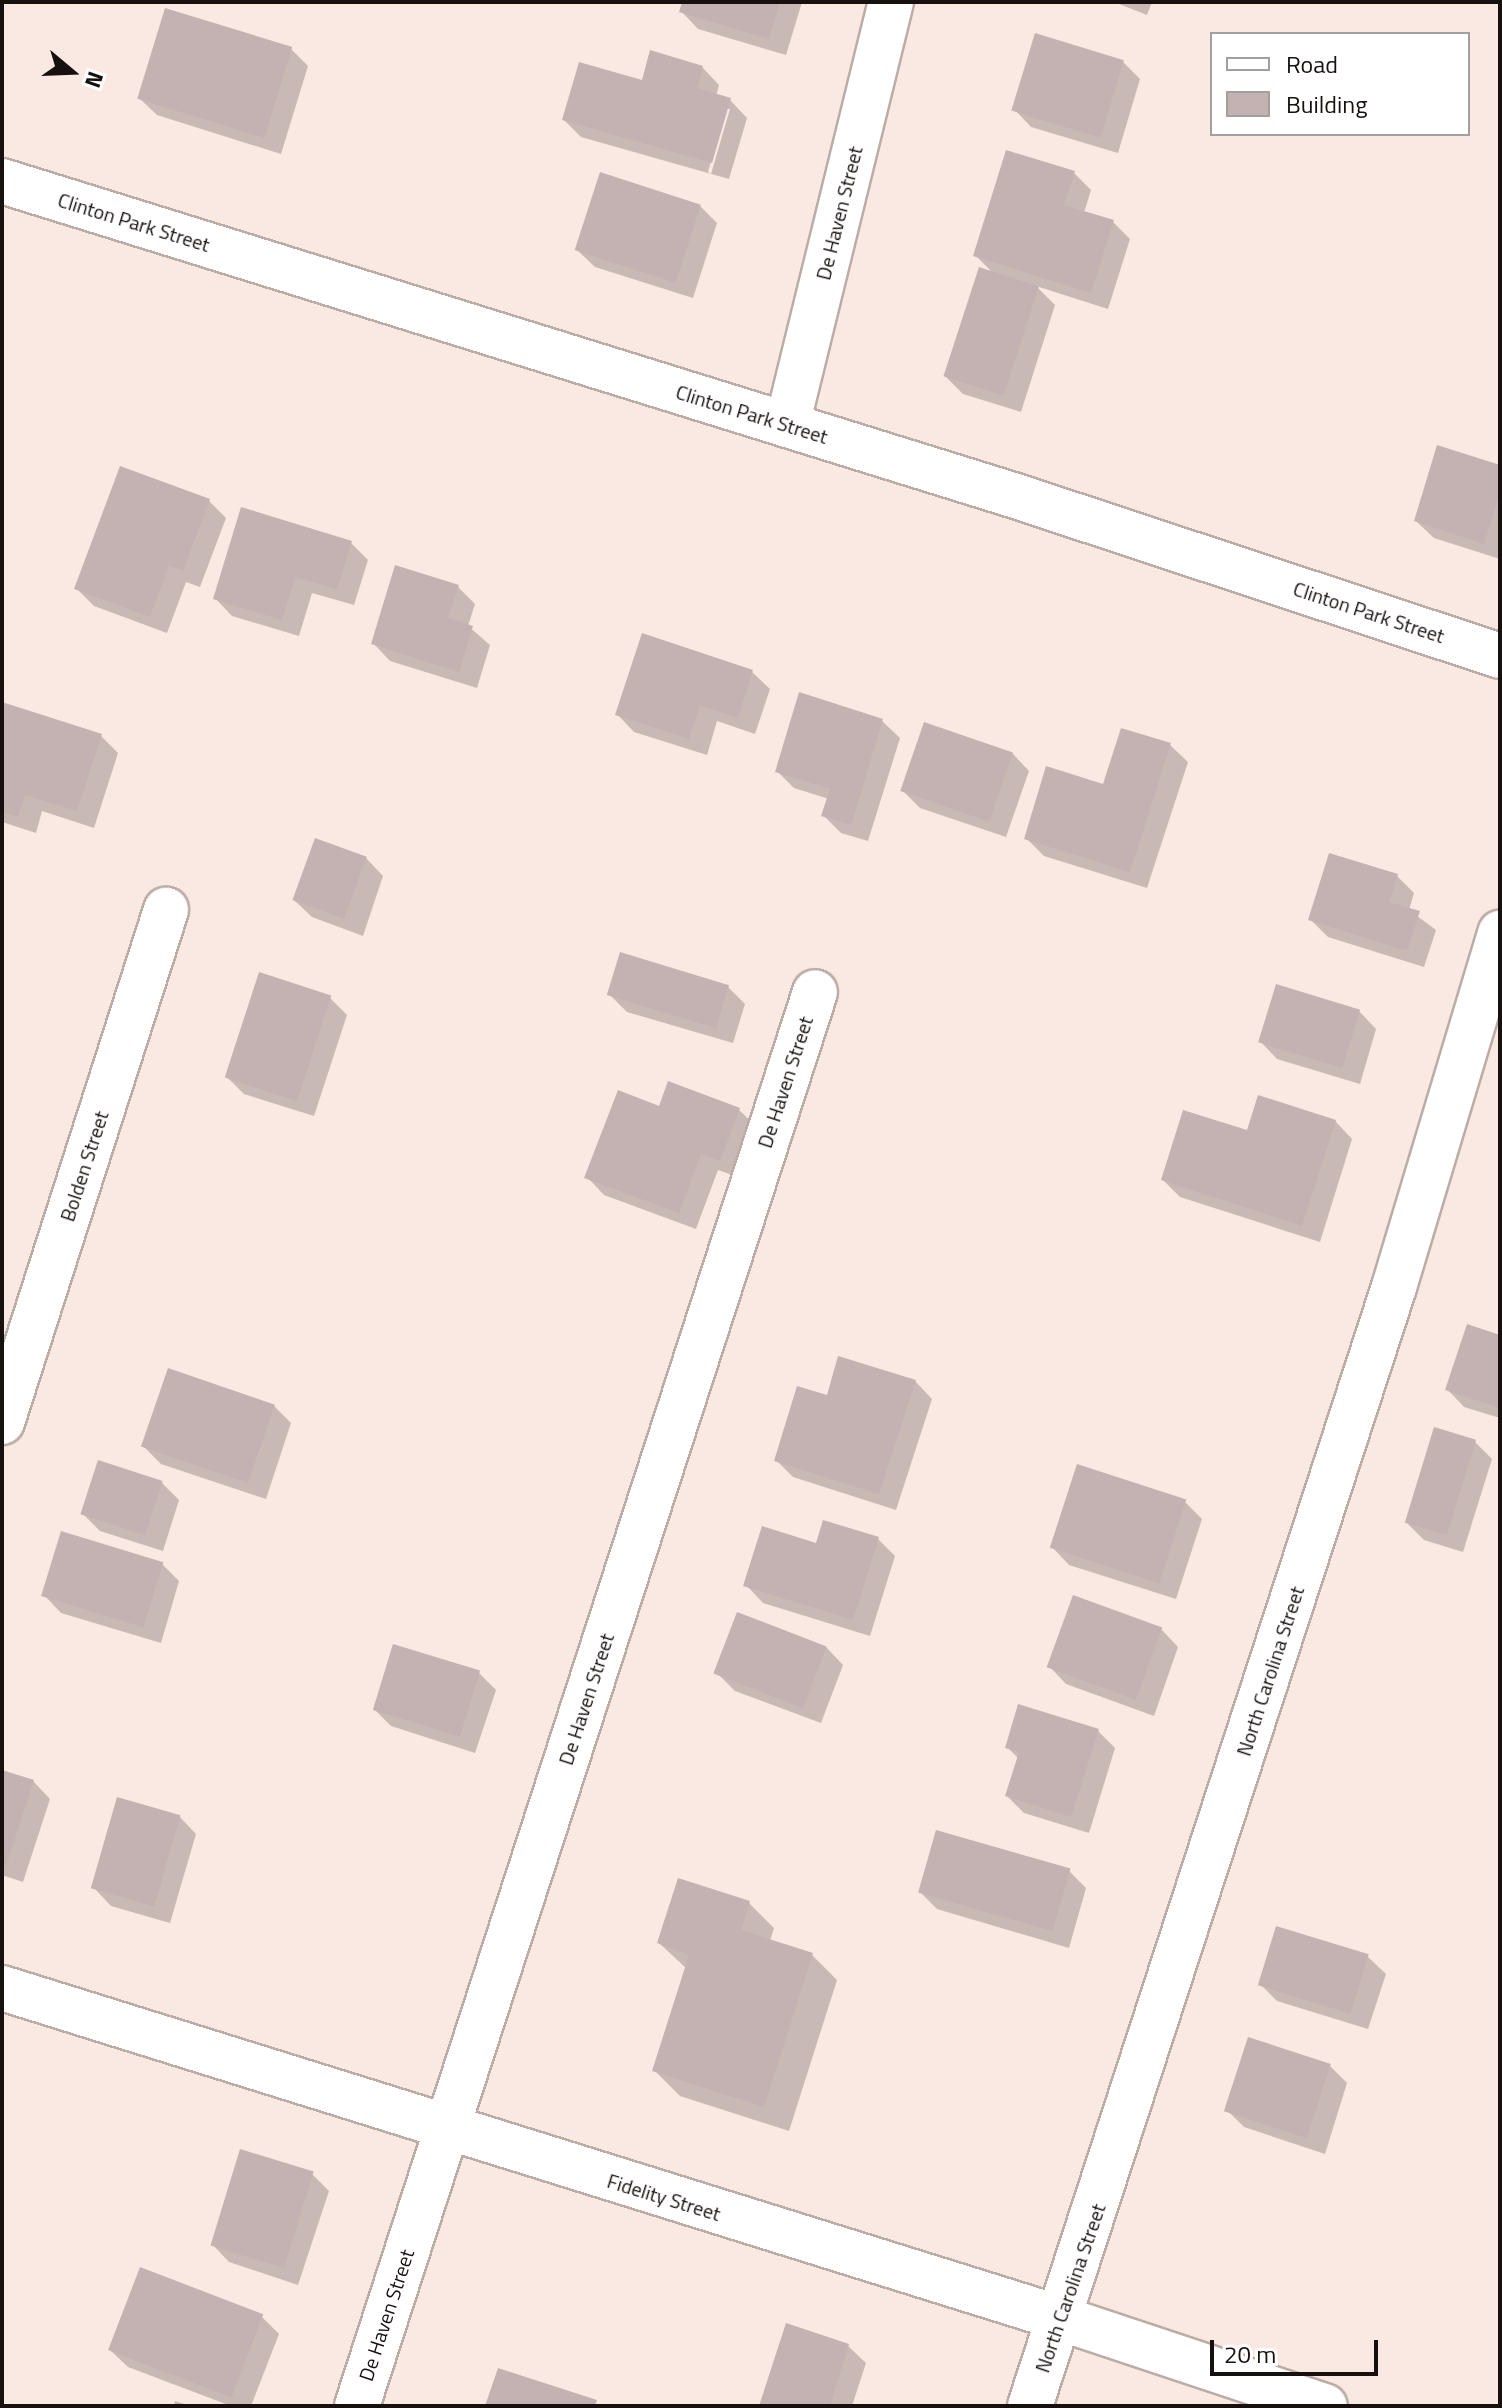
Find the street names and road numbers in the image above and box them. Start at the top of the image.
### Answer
street label: De Haven Street [811,144,867,282]
street label: Clinton Park Street [55,187,213,257]
street label: Clinton Park Street [673,379,831,449]
street label: Clinton Park Street [1290,576,1448,648]
street label: De Haven Street [752,1013,818,1151]
street label: Bolden Street [55,1108,113,1224]
street label: North Carolina Street [1231,1583,1309,1759]
street label: De Haven Street [553,1630,619,1768]
street label: Fidelity Street [604,2168,724,2226]
street label: North Carolina Street [1030,2200,1110,2376]
street label: De Haven Street [353,2246,419,2384]

